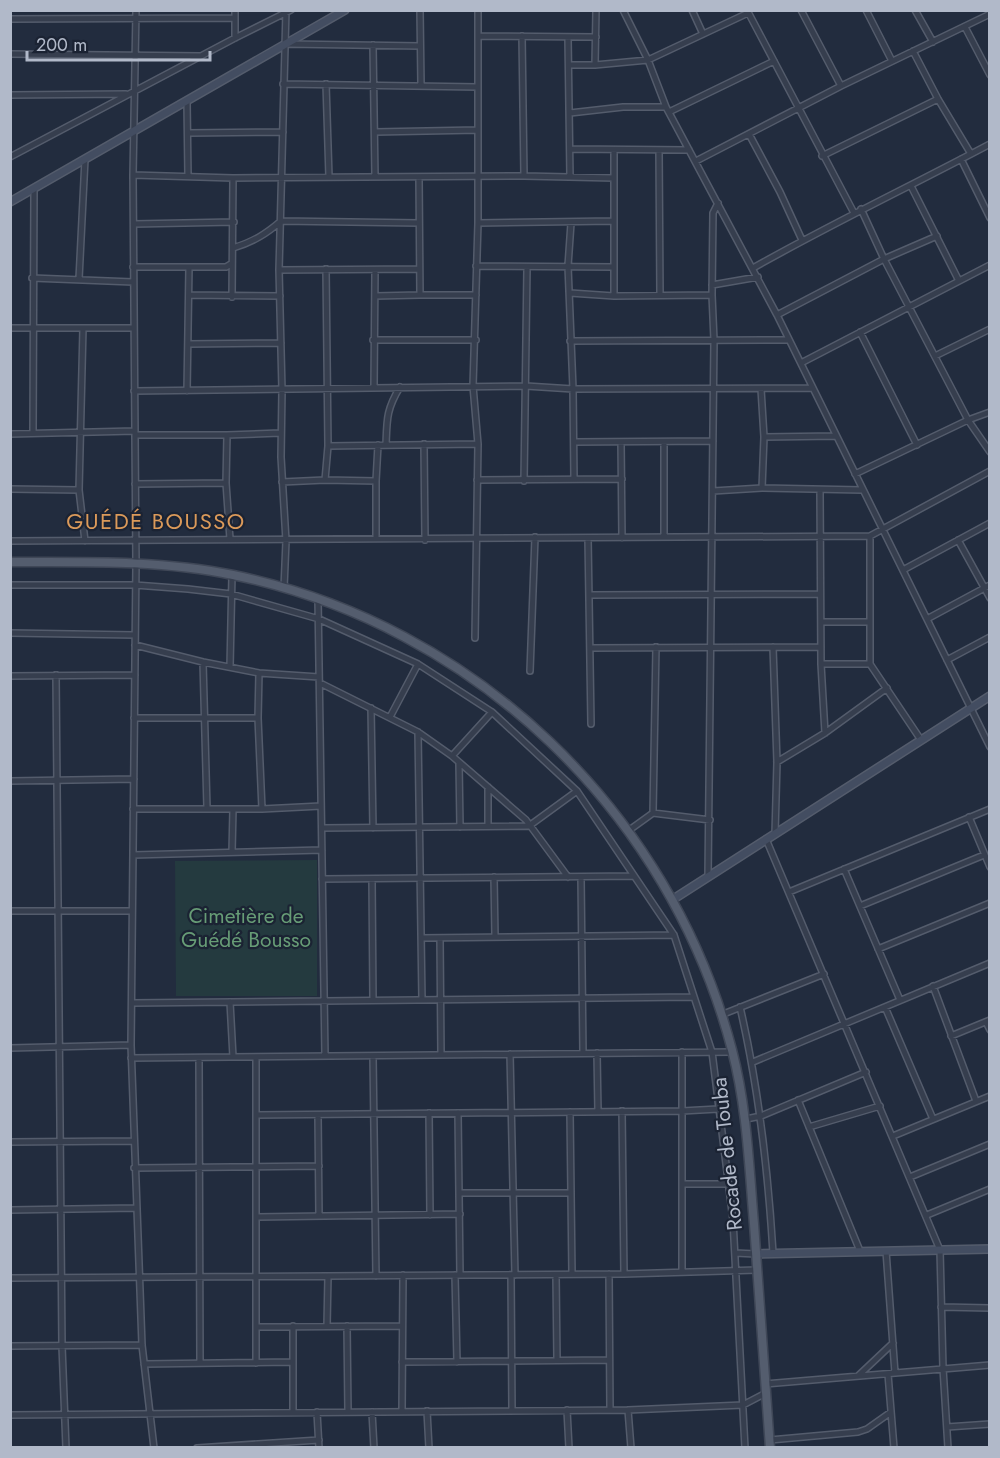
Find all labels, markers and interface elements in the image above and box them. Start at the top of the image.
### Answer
scale bar [27,24,210,62]
text: 200 m [36,32,87,58]
district label: GUÉDÉ BOUSSO [66,505,246,537]
park label: Cimetière de Guédé Bousso [181,901,311,955]
street label: Rocade de Touba [704,1076,750,1232]

